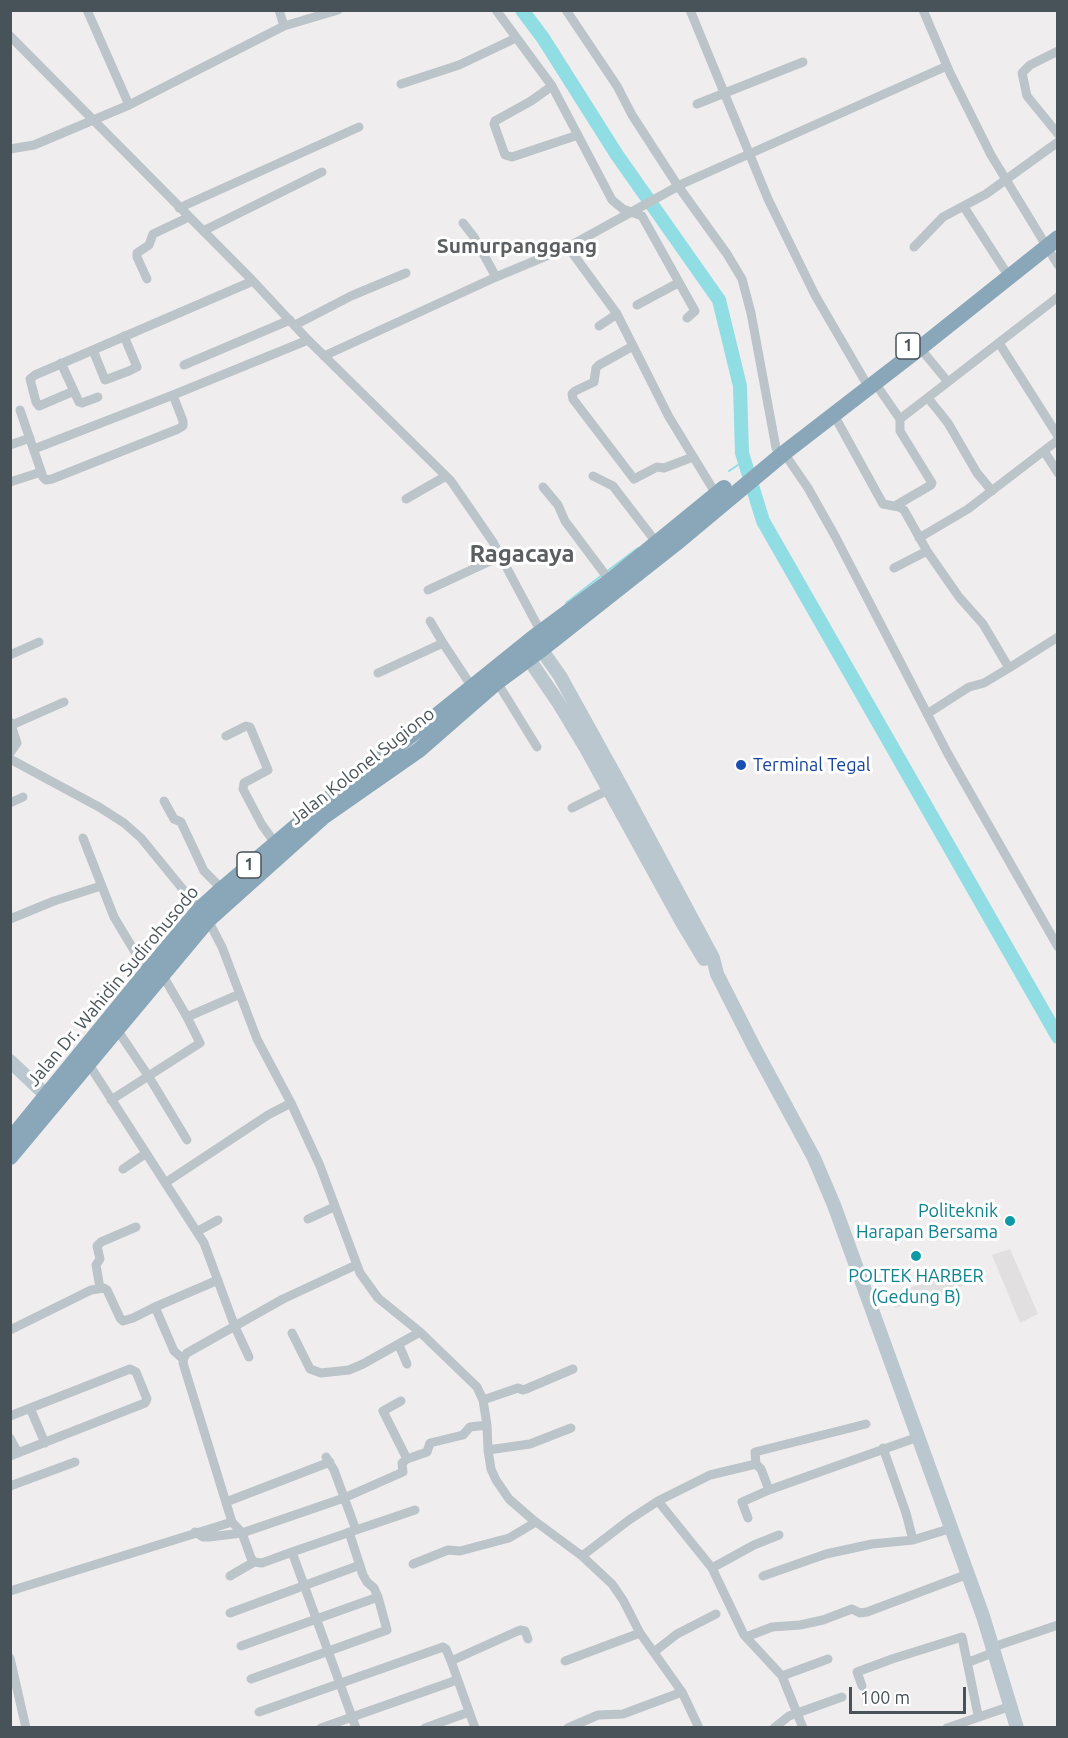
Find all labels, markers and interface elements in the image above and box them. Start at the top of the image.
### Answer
district label: Sumurpanggang [437,233,597,259]
road number: 1 [896,333,920,359]
district label: Ragacaya [469,540,575,568]
street label: Jalan Kolonel Sugiono [285,703,439,829]
place label: Terminal Tegal [753,754,871,776]
marker: Terminal Tegal [734,758,748,772]
road number: 1 [237,852,261,878]
street label: Jalan Dr. Wahidin Sudirohusodo [23,881,203,1091]
place label: Politeknik Harapan Bersama [856,1200,998,1242]
marker: Politeknik Harapan Bersama [1003,1214,1017,1228]
marker: POLTEK HARBER (Gedung B) [909,1249,923,1263]
place label: POLTEK HARBER (Gedung B) [848,1265,984,1308]
scale bar [852,1675,969,1713]
text: 100 m [860,1687,910,1707]

